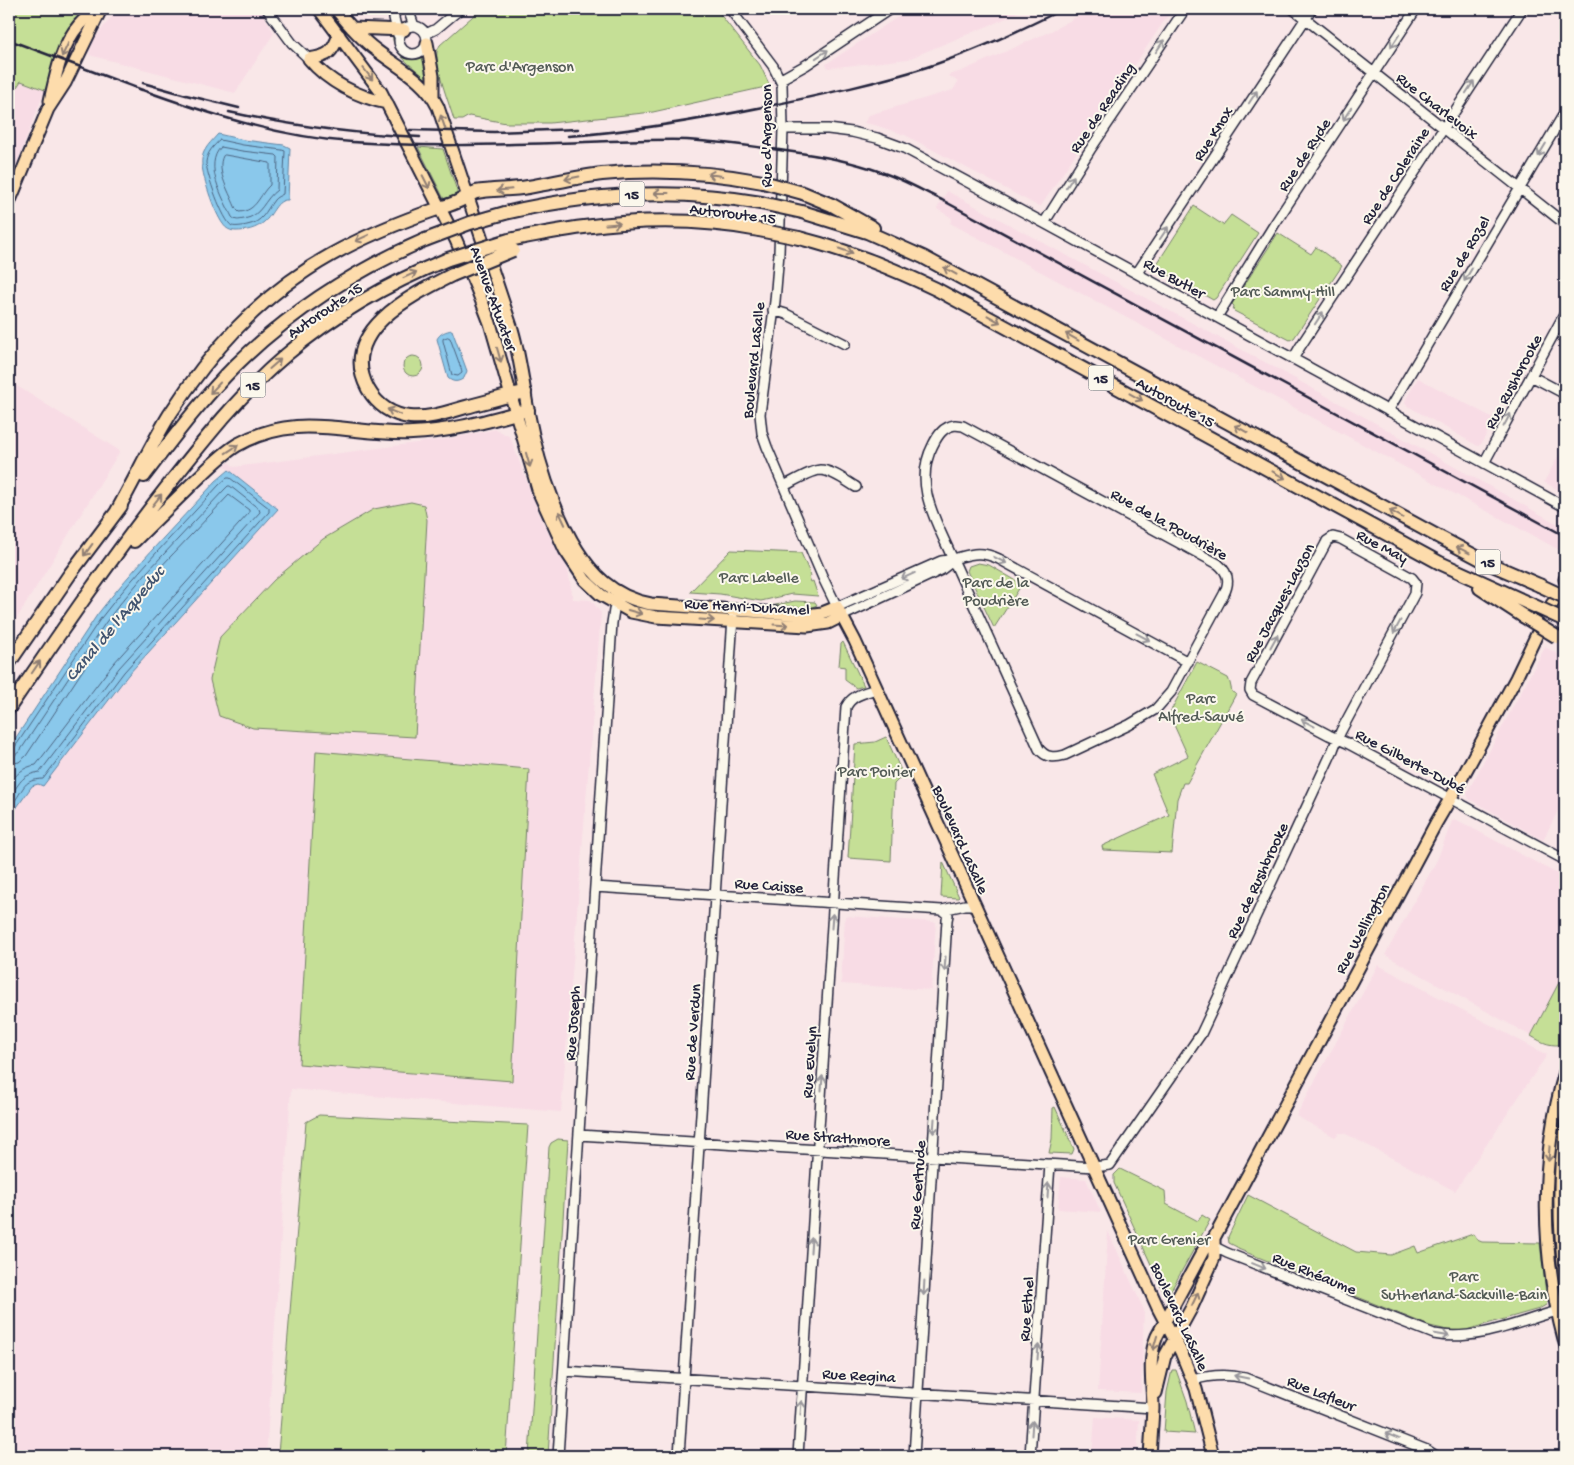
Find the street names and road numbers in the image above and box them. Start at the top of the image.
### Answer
street label: Rue de Reading [1067,60,1141,158]
street label: Rue Charlevoix [1391,70,1481,146]
street label: Rue d'Argenson [759,84,778,188]
street label: Rue Knox [1190,104,1240,166]
street label: Rue de Ryde [1275,115,1337,196]
street label: Rue de Coleraine [1358,124,1436,229]
road number: 15 [620,182,644,206]
street label: Autoroute 15 [688,201,777,230]
street label: Rue de Rozel [1436,214,1496,296]
street label: Avenue Atwater [464,244,520,355]
street label: Rue Butler [1139,255,1209,305]
street label: Autoroute 15 [285,280,367,344]
street label: Boulevard LaSalle [740,301,771,420]
street label: Rue Rushbrooke [1482,331,1548,433]
road number: 15 [1088,366,1114,390]
road number: 15 [240,372,266,398]
street label: Autoroute 15 [1132,375,1217,433]
street label: Rue de la Poudrière [1106,486,1231,566]
street label: Rue May [1352,527,1411,570]
street label: Rue Jacques-Lauzon [1242,540,1321,666]
road number: 15 [1476,550,1500,574]
street label: Rue Henri-Duhamel [684,596,810,621]
street label: Rue Gilberte-Dubé [1351,726,1468,800]
street label: Boulevard LaSalle [926,782,992,898]
street label: Rue de Rushbrooke [1224,820,1295,943]
street label: Rue Caisse [734,876,805,899]
street label: Rue Wellington [1332,881,1396,978]
street label: Rue de Verdun [682,983,707,1081]
street label: Rue Joseph [562,985,587,1061]
street label: Rue Evelyn [799,1025,824,1099]
street label: Rue Strathmore [785,1126,892,1153]
street label: Rue Gertrude [907,1139,932,1230]
street label: Rue Rhéaume [1269,1250,1359,1301]
street label: Boulevard LaSalle [1144,1260,1211,1375]
street label: Rue Ethel [1017,1276,1040,1342]
street label: Rue Regina [822,1366,897,1389]
street label: Rue Lafleur [1284,1373,1359,1418]

